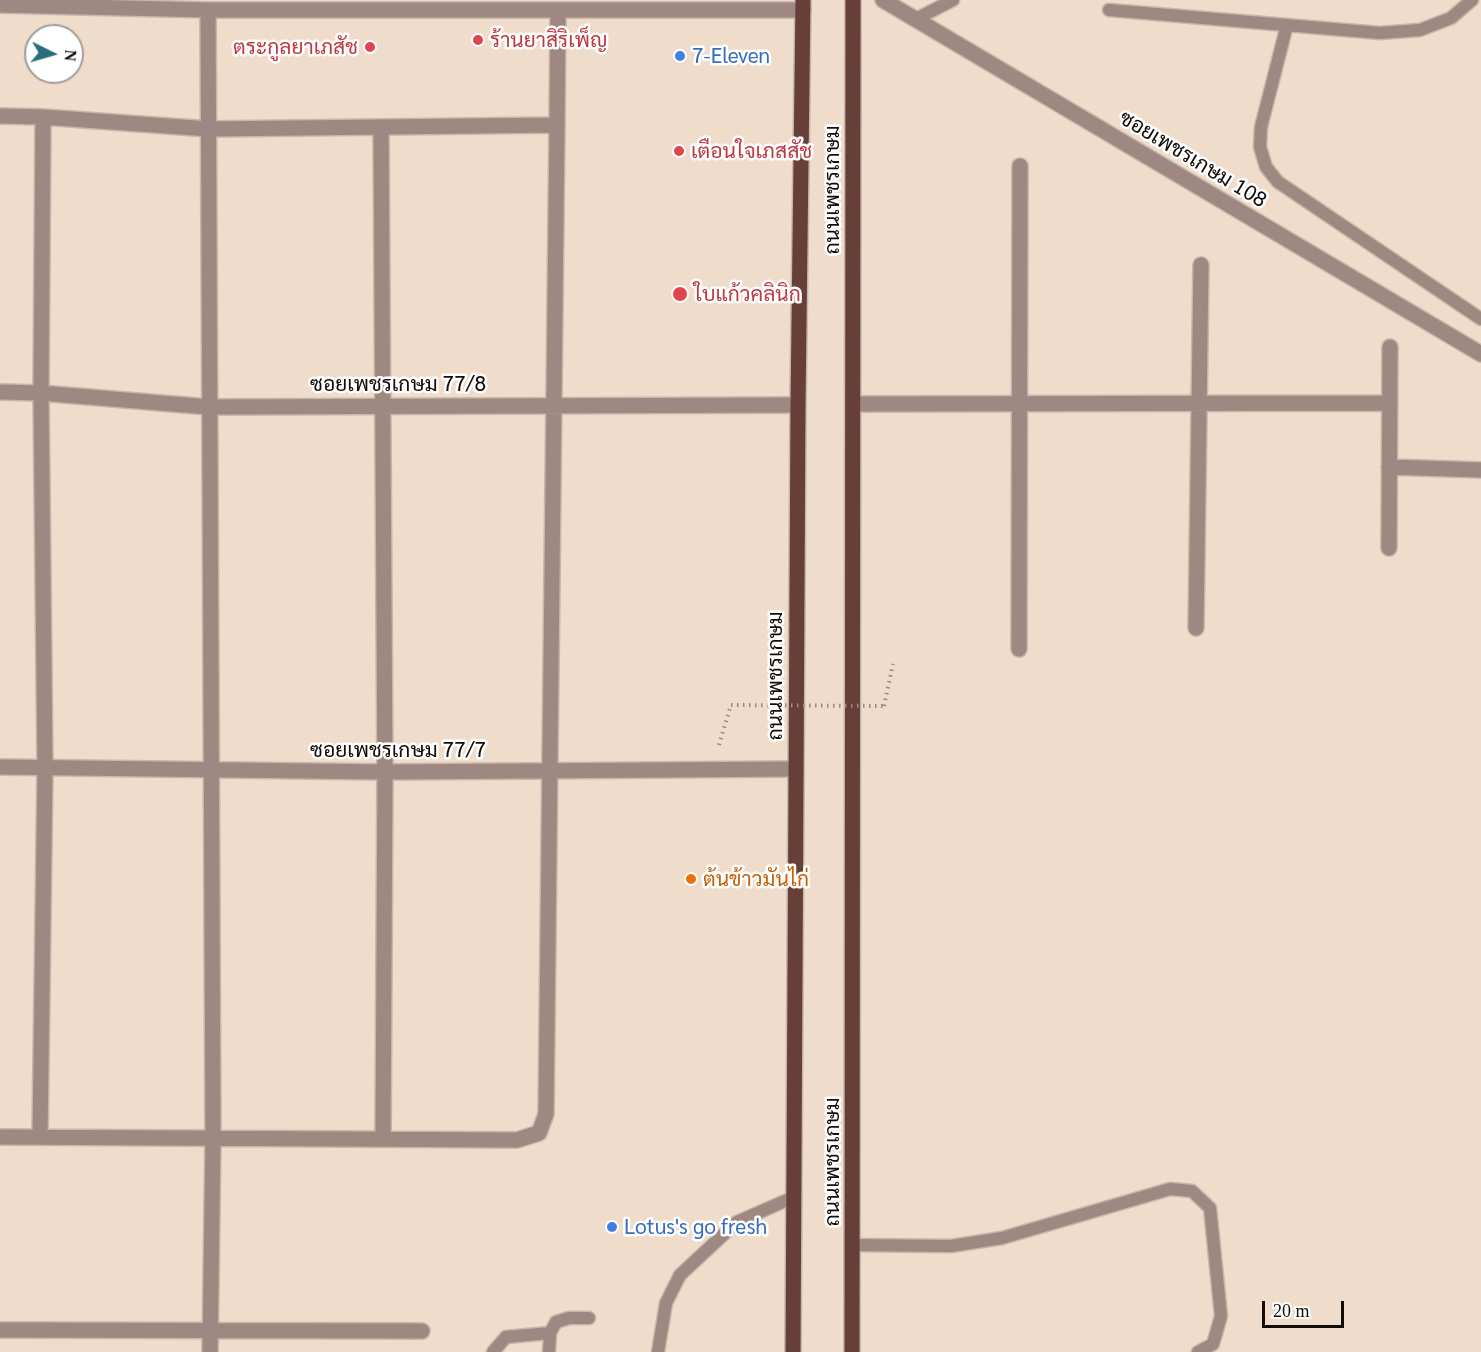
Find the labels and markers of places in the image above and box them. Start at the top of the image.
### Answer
place label: ร้านยาสิริเพ็ญ [490,27,607,53]
marker: ร้านยาสิริเพ็ญ [471,33,485,47]
place label: ตระกูลยาเภสัช [233,34,358,60]
marker: ตระกูลยาเภสัช [363,40,377,54]
place label: 7-Eleven [692,43,770,69]
marker: 7-Eleven [673,49,687,63]
place label: เตือนใจเภสสัช [691,138,812,164]
marker: เตือนใจเภสสัช [672,144,686,158]
place label: ใบแก้วคลินิก [694,281,801,307]
marker: ใบแก้วคลินิก [671,285,689,303]
place label: ต้นข้าวมันไก่ [703,866,809,892]
marker: ต้นข้าวมันไก่ [684,872,698,886]
place label: Lotus's go fresh [624,1214,767,1240]
marker: Lotus's go fresh [605,1220,619,1234]

